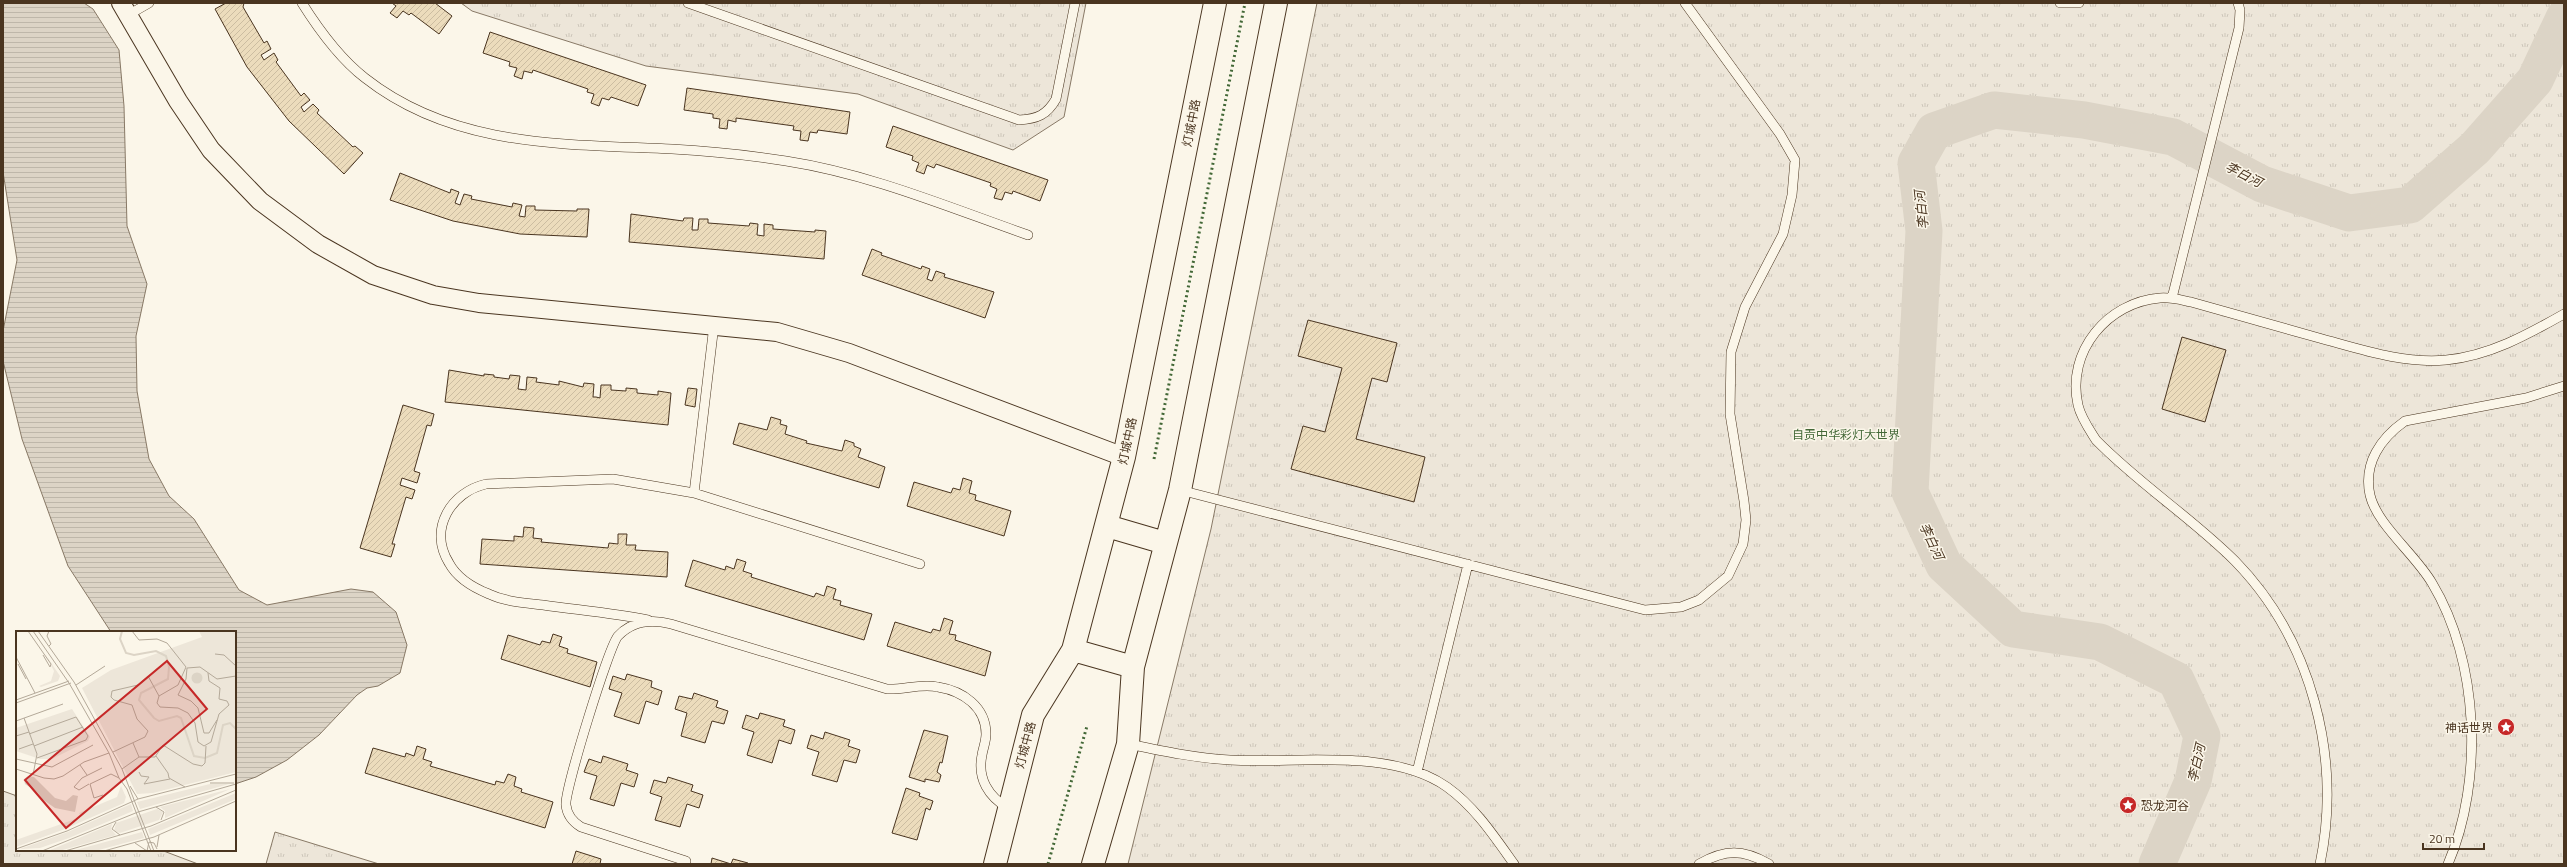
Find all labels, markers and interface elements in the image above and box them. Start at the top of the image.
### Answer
street label: 灯城中路 [1177,98,1205,148]
water label: 李白河 [2222,156,2269,193]
water label: 李白河 [1909,187,1933,230]
street label: 灯城中路 [1113,416,1141,466]
park label: 自贡中华彩灯大世界 [1792,425,1900,444]
water label: 李白河 [1915,519,1951,566]
inset map [16,631,236,851]
place icon: 神话世界 [2496,717,2516,737]
place label: 神话世界 [2445,718,2493,737]
street label: 灯城中路 [1010,719,1040,771]
water label: 李白河 [2182,739,2211,784]
place icon: 恐龙河谷 [2118,795,2138,815]
place label: 恐龙河谷 [2141,796,2189,815]
scale bar [2423,825,2484,851]
text: 20 m [2429,829,2455,848]

